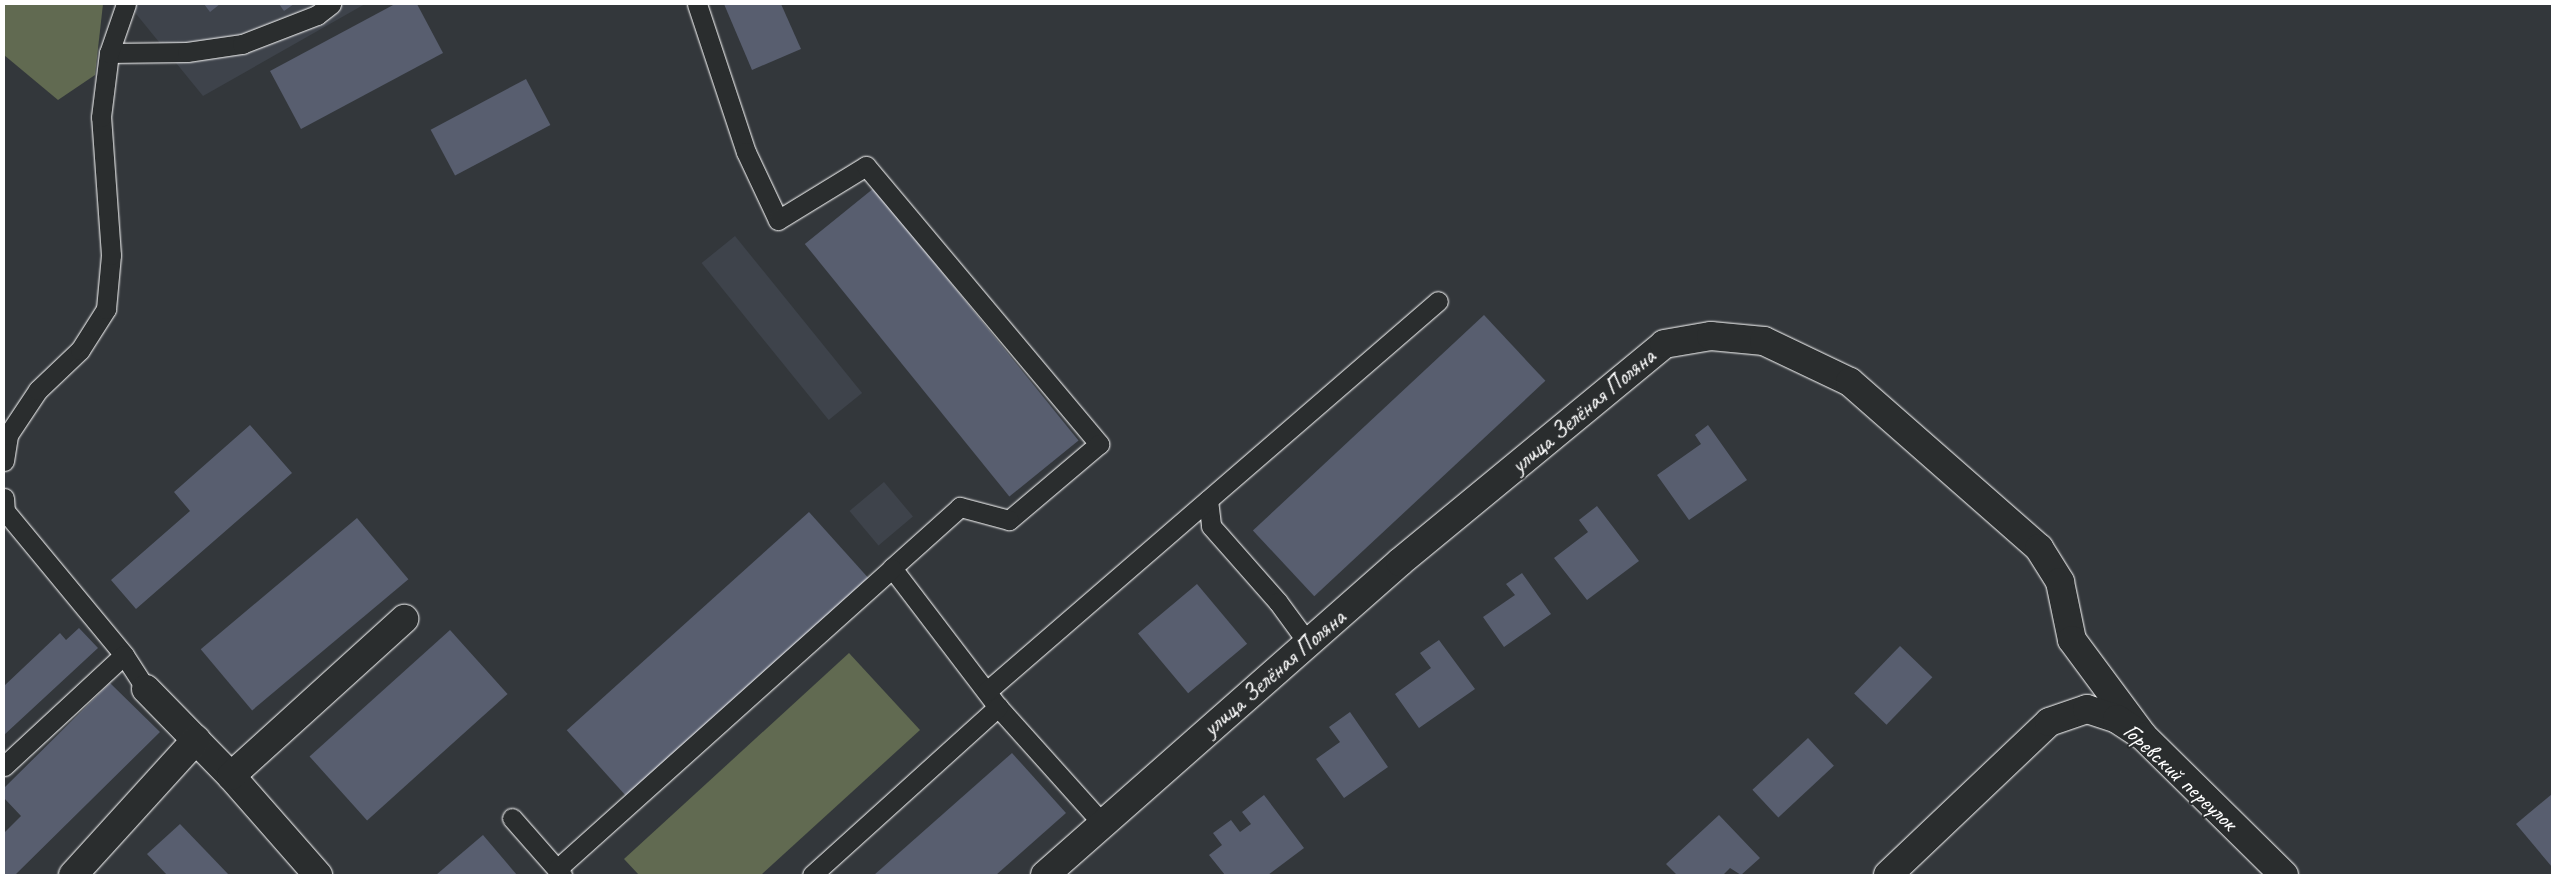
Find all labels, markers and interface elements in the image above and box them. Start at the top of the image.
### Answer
street label: улица Зелёная Поляна [1505,342,1661,480]
street label: улица Зелёная Поляна [1196,603,1352,743]
street label: Горевский переулок [2117,717,2243,837]

